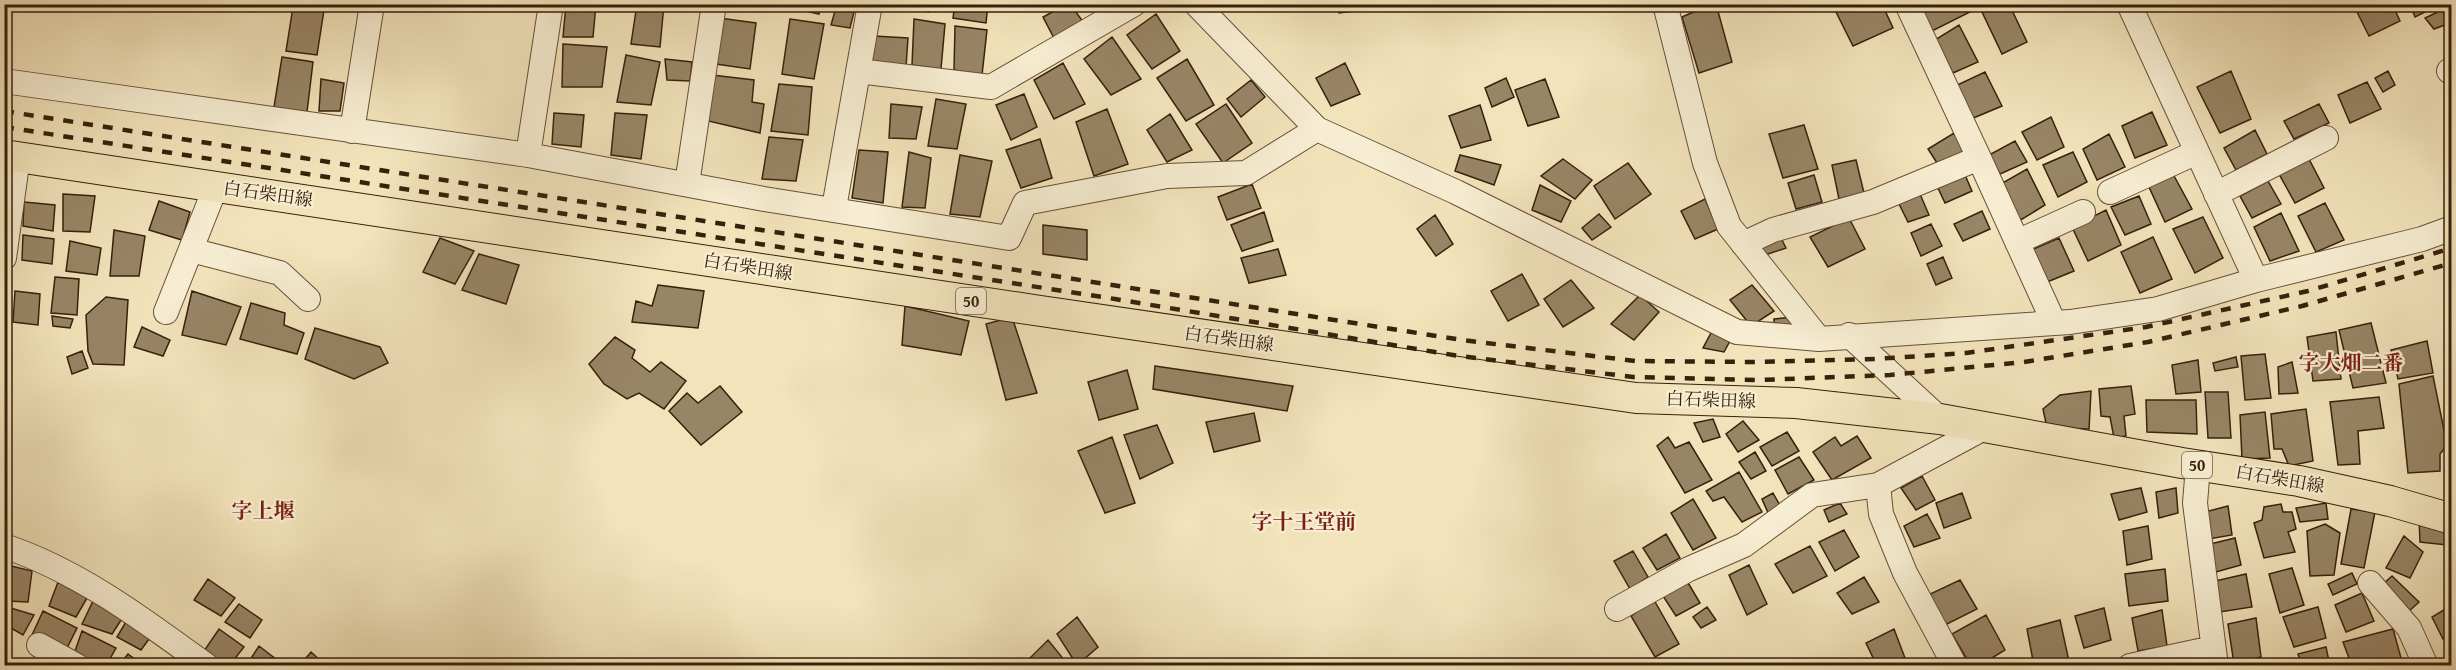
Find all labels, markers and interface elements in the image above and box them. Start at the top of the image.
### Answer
street label: 白石柴田線 [222,174,315,213]
street label: 白石柴田線 [702,246,795,287]
road number: 50 [956,288,986,314]
street label: 白石柴田線 [1183,319,1276,358]
district label: 字大畑二番 [2299,347,2404,378]
street label: 白石柴田線 [1666,384,1756,415]
road number: 50 [2182,452,2212,478]
street label: 白石柴田線 [2233,457,2327,500]
district label: 字上堰 [232,495,295,526]
district label: 字十王堂前 [1252,506,1357,537]

